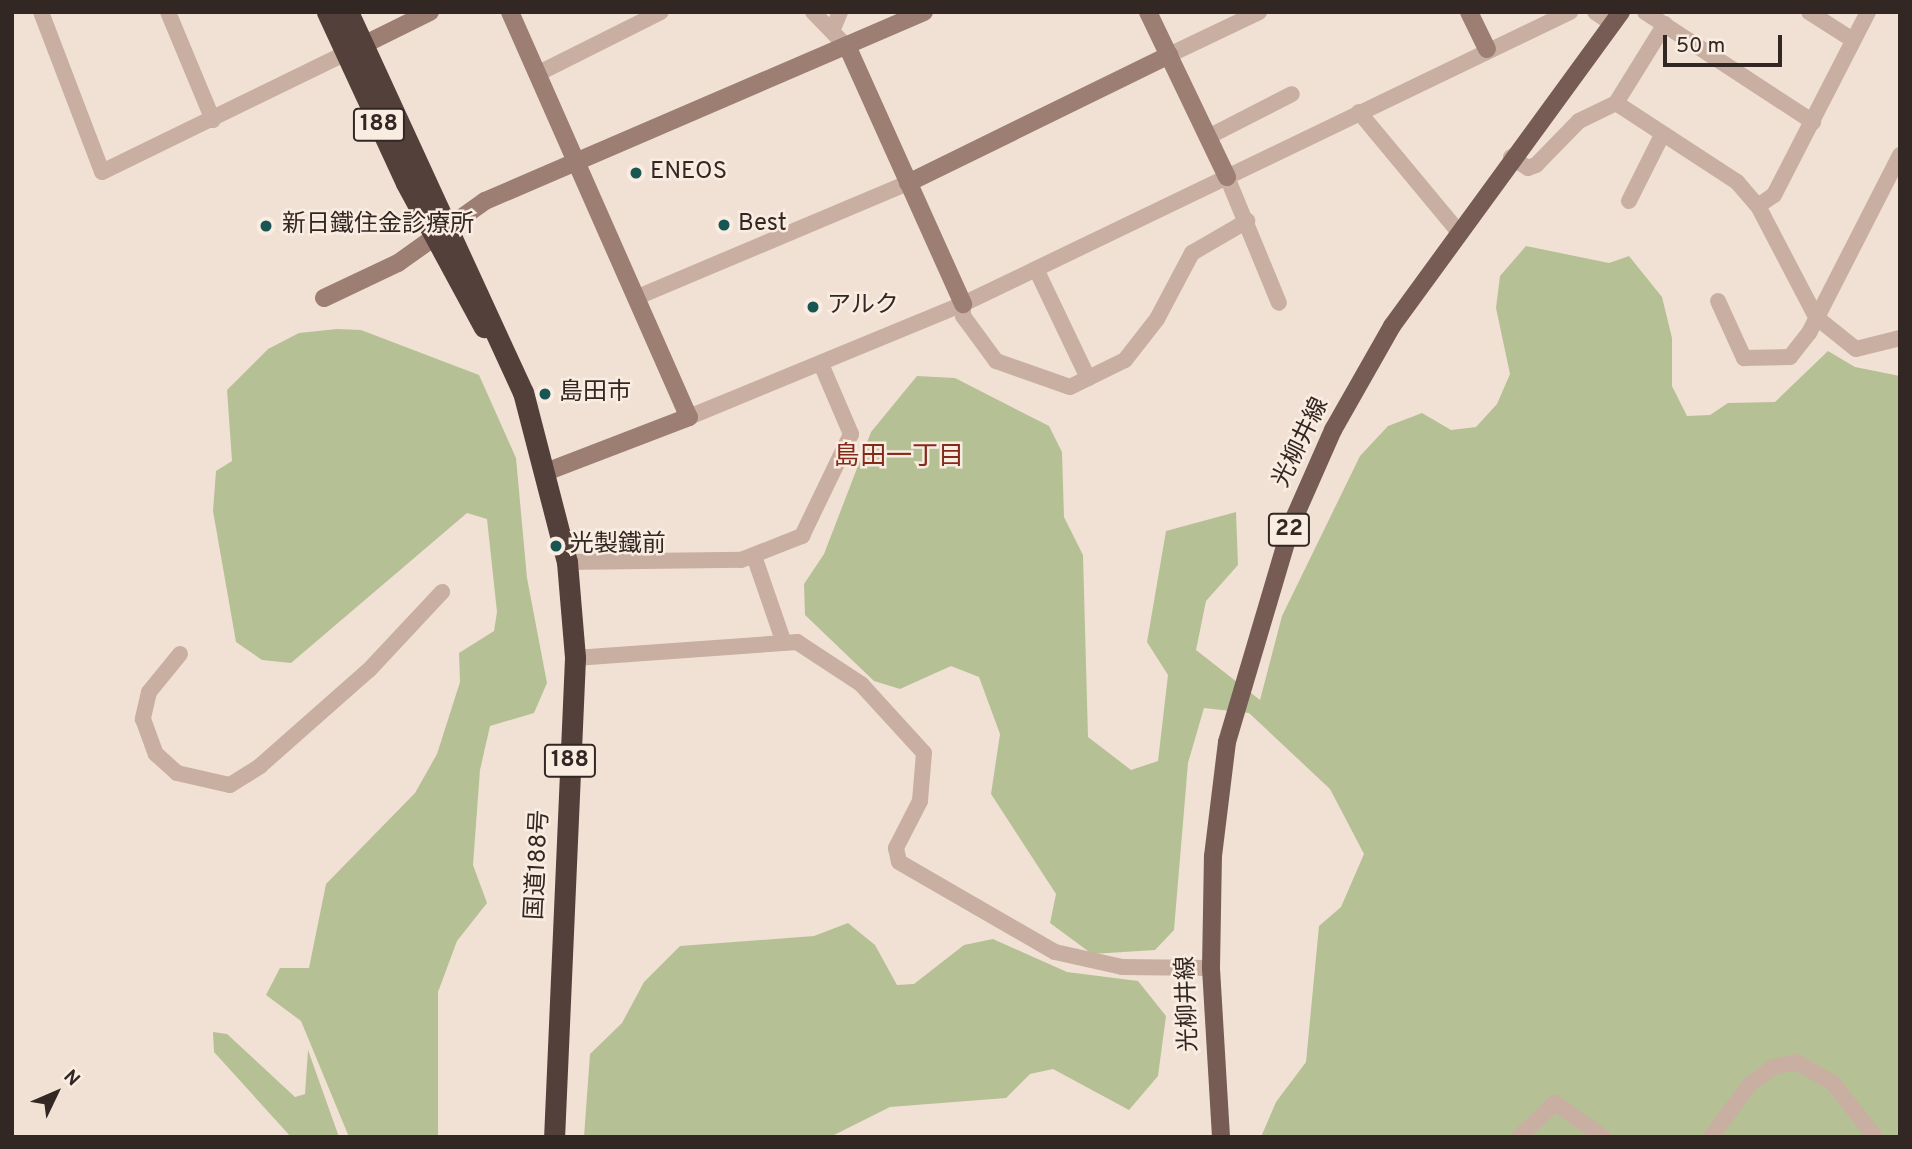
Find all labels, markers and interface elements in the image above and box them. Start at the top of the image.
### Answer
scale bar [1667,21,1786,65]
text: 50 m [1676,33,1725,60]
road number: 188 [353,106,405,144]
place label: ENEOS [650,159,727,187]
marker: ENEOS [628,165,644,181]
place label: Best [738,211,787,239]
place label: 新日鐵住金診療所 [282,212,474,240]
marker: 新日鐵住金診療所 [256,216,276,236]
marker: Best [716,217,732,233]
place label: アルク [827,293,899,321]
marker: アルク [805,299,821,315]
place label: 島田市 [559,380,631,408]
marker: 島田市 [537,386,553,402]
street label: 光柳井線 [1268,394,1336,492]
district label: 島田一丁目 [834,442,964,474]
road number: 22 [1266,510,1312,550]
place label: 光製鐵前 [570,532,666,560]
marker: 光製鐵前 [548,538,564,554]
road number: 188 [544,741,596,780]
street label: 国道188号 [522,809,556,921]
street label: 光柳井線 [1173,956,1205,1052]
north arrow [21,1058,91,1128]
text: N [58,1065,84,1092]

